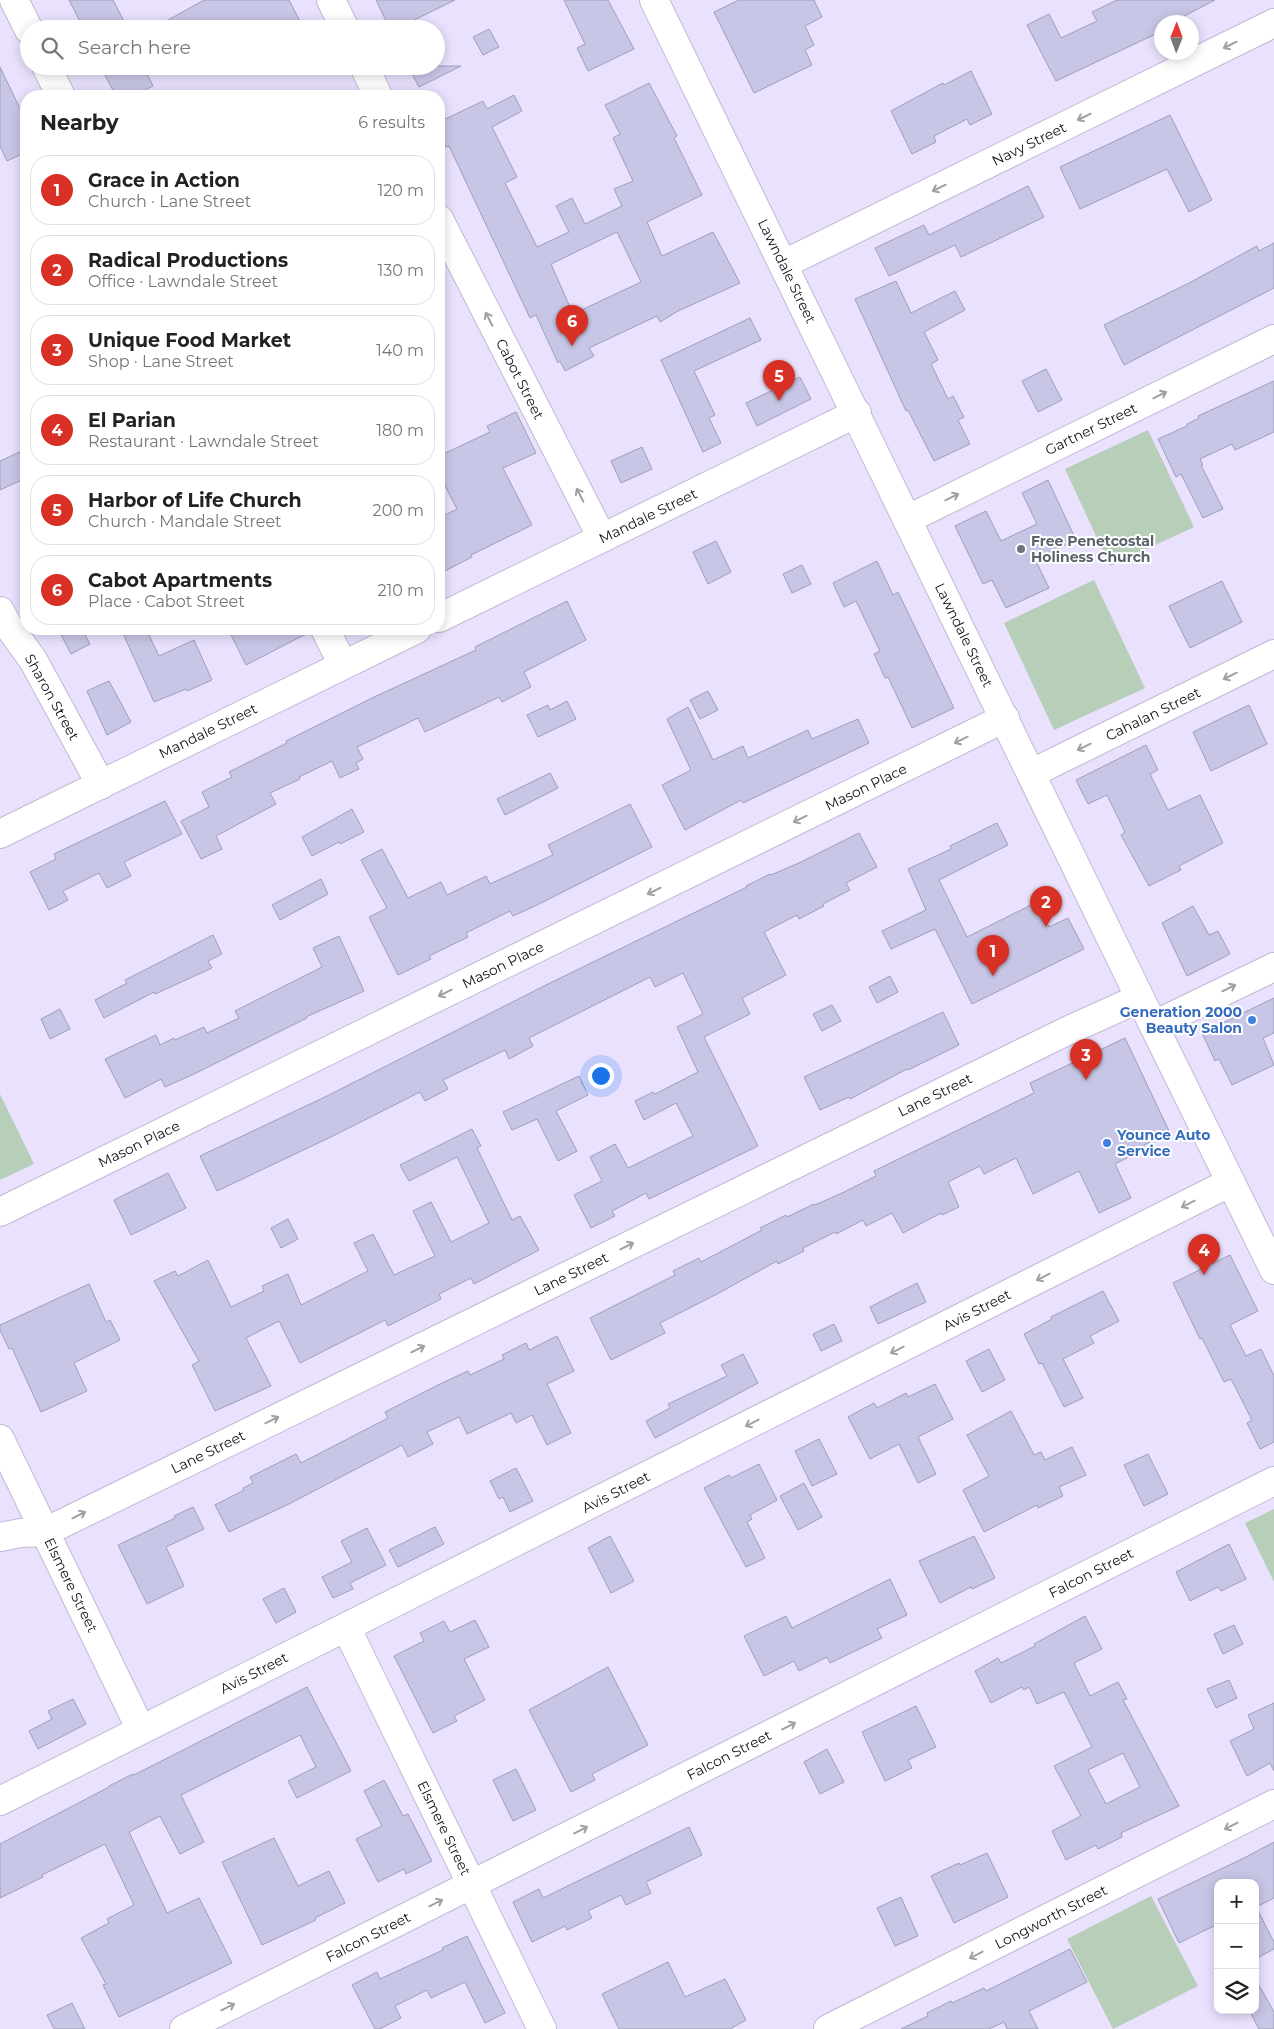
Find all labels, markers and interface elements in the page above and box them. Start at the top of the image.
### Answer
north arrow [1154,15,1199,60]
search box [20,20,445,75]
icon: search [38,34,66,62]
text: Search here [78,36,191,59]
one-way arrow [1223,41,1238,50]
text: Nearby [40,110,119,135]
one-way arrow [1077,112,1092,122]
text: 6 results [358,113,425,132]
street label: Navy Street [989,118,1069,170]
text: Grace in Action [88,169,240,192]
text: 1 [54,181,60,200]
text: 120 m [377,181,424,200]
one-way arrow [931,183,946,193]
text: Church · Lane Street [88,192,251,211]
street label: Lawndale Street [754,216,820,327]
text: Radical Productions [88,249,288,272]
text: 2 [52,261,62,280]
text: 130 m [377,261,424,280]
text: Office · Lawndale Street [88,272,278,291]
pin: 6 [556,305,588,346]
one-way arrow [484,312,493,327]
text: Unique Food Market [88,329,291,352]
street label: Cabot Street [492,336,548,423]
text: 3 [52,341,62,360]
text: 140 m [376,341,424,360]
text: Shop · Lane Street [88,352,234,371]
pin: 5 [763,360,795,401]
one-way arrow [1153,390,1168,400]
street label: Gartner Street [1042,399,1140,459]
text: El Parian [88,409,176,432]
text: 4 [51,421,63,440]
text: 180 m [376,421,424,440]
text: Restaurant · Lawndale Street [88,432,319,451]
street label: Mandale Street [596,484,700,548]
one-way arrow [575,487,585,502]
text: Harbor of Life Church [88,489,302,512]
one-way arrow [944,492,959,501]
text: 5 [52,501,62,520]
text: 200 m [373,501,424,520]
text: Church · Mandale Street [88,512,282,531]
place label: Free Penetcostal Holiness Church [1031,532,1154,566]
marker: Free Penetcostal Holiness Church [1015,543,1027,555]
text: Cabot Apartments [88,569,272,592]
street label: Lawndale Street [931,580,997,691]
text: 6 [52,581,62,600]
text: 210 m [377,581,424,600]
text: Place · Cabot Street [88,592,245,611]
street label: Sharon Street [21,651,83,744]
one-way arrow [1223,671,1238,681]
street label: Cahalan Street [1103,683,1204,745]
street label: Mandale Street [156,699,260,763]
one-way arrow [954,736,969,745]
one-way arrow [1077,743,1092,753]
street label: Mason Place [822,759,910,815]
one-way arrow [793,815,808,824]
pin: 2 [1030,886,1062,927]
one-way arrow [647,887,662,896]
pin: 1 [977,935,1009,976]
street label: Mason Place [459,937,547,993]
one-way arrow [1221,983,1236,993]
one-way arrow [438,989,453,999]
place label: Generation 2000 Beauty Salon [1120,1003,1242,1037]
marker: Generation 2000 Beauty Salon [1246,1014,1258,1026]
pin: 3 [1070,1039,1102,1080]
your location [588,1063,614,1089]
street label: Lane Street [895,1069,975,1121]
street label: Mason Place [95,1116,183,1172]
place label: Younce Auto Service [1116,1126,1210,1160]
marker: Younce Auto Service [1101,1137,1113,1149]
one-way arrow [1181,1200,1196,1209]
pin: 4 [1188,1234,1220,1275]
one-way arrow [619,1241,634,1251]
street label: Lane Street [531,1248,611,1300]
one-way arrow [1035,1272,1050,1282]
street label: Avis Street [940,1285,1014,1335]
one-way arrow [410,1344,425,1353]
one-way arrow [890,1345,905,1355]
one-way arrow [265,1415,280,1425]
one-way arrow [745,1419,760,1428]
street label: Lane Street [168,1426,248,1478]
street label: Avis Street [579,1467,653,1517]
one-way arrow [72,1510,87,1520]
street label: Elsmere Street [40,1535,102,1636]
street label: Falcon Street [1046,1544,1137,1602]
street label: Avis Street [217,1648,291,1698]
one-way arrow [781,1721,796,1731]
street label: Falcon Street [684,1726,775,1784]
street label: Elsmere Street [413,1778,475,1879]
one-way arrow [1223,1821,1238,1831]
one-way arrow [573,1825,588,1834]
map controls [1214,1879,1259,2014]
button: + [1214,1879,1259,1924]
street label: Longworth Street [992,1881,1111,1953]
one-way arrow [428,1898,443,1907]
street label: Falcon Street [323,1908,414,1966]
button: − [1214,1924,1259,1969]
one-way arrow [969,1950,984,1960]
button: layers [1214,1969,1259,2014]
one-way arrow [220,2002,235,2011]

